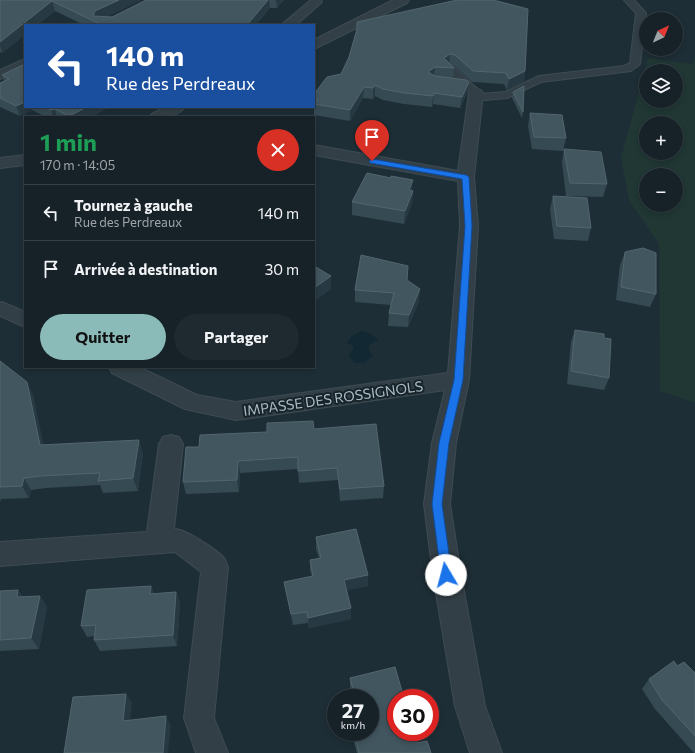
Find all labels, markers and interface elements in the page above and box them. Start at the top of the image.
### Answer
north arrow [639,12,683,56]
map controls [639,12,683,212]
text: 140 m [106,38,184,72]
icon: left [40,40,92,92]
button: layers [639,64,683,108]
text: Rue des Perdreaux [106,72,256,94]
button: + [639,116,683,160]
pin [355,120,389,161]
icon: arrive [361,126,383,148]
text: 1 min [40,127,97,156]
button: close [257,129,299,171]
text: 170 m · 14:05 [40,157,115,173]
button: − [639,168,683,212]
text: Tournez à gauche [74,196,193,214]
icon: left [40,202,62,224]
text: 140 m [258,204,299,222]
text: Rue des Perdreaux [74,214,182,230]
icon: arrive [40,258,62,280]
text: Arrivée à destination [74,260,217,278]
text: 30 m [265,260,299,278]
button: Quitter [40,314,166,360]
button: Partager [174,314,299,360]
street label: IMPASSE DES ROSSIGNOLS [242,377,424,419]
position arrow [425,554,467,596]
speed limit sign: 30 [387,689,439,741]
text: 27 [342,698,364,722]
text: km/h [341,719,365,731]

